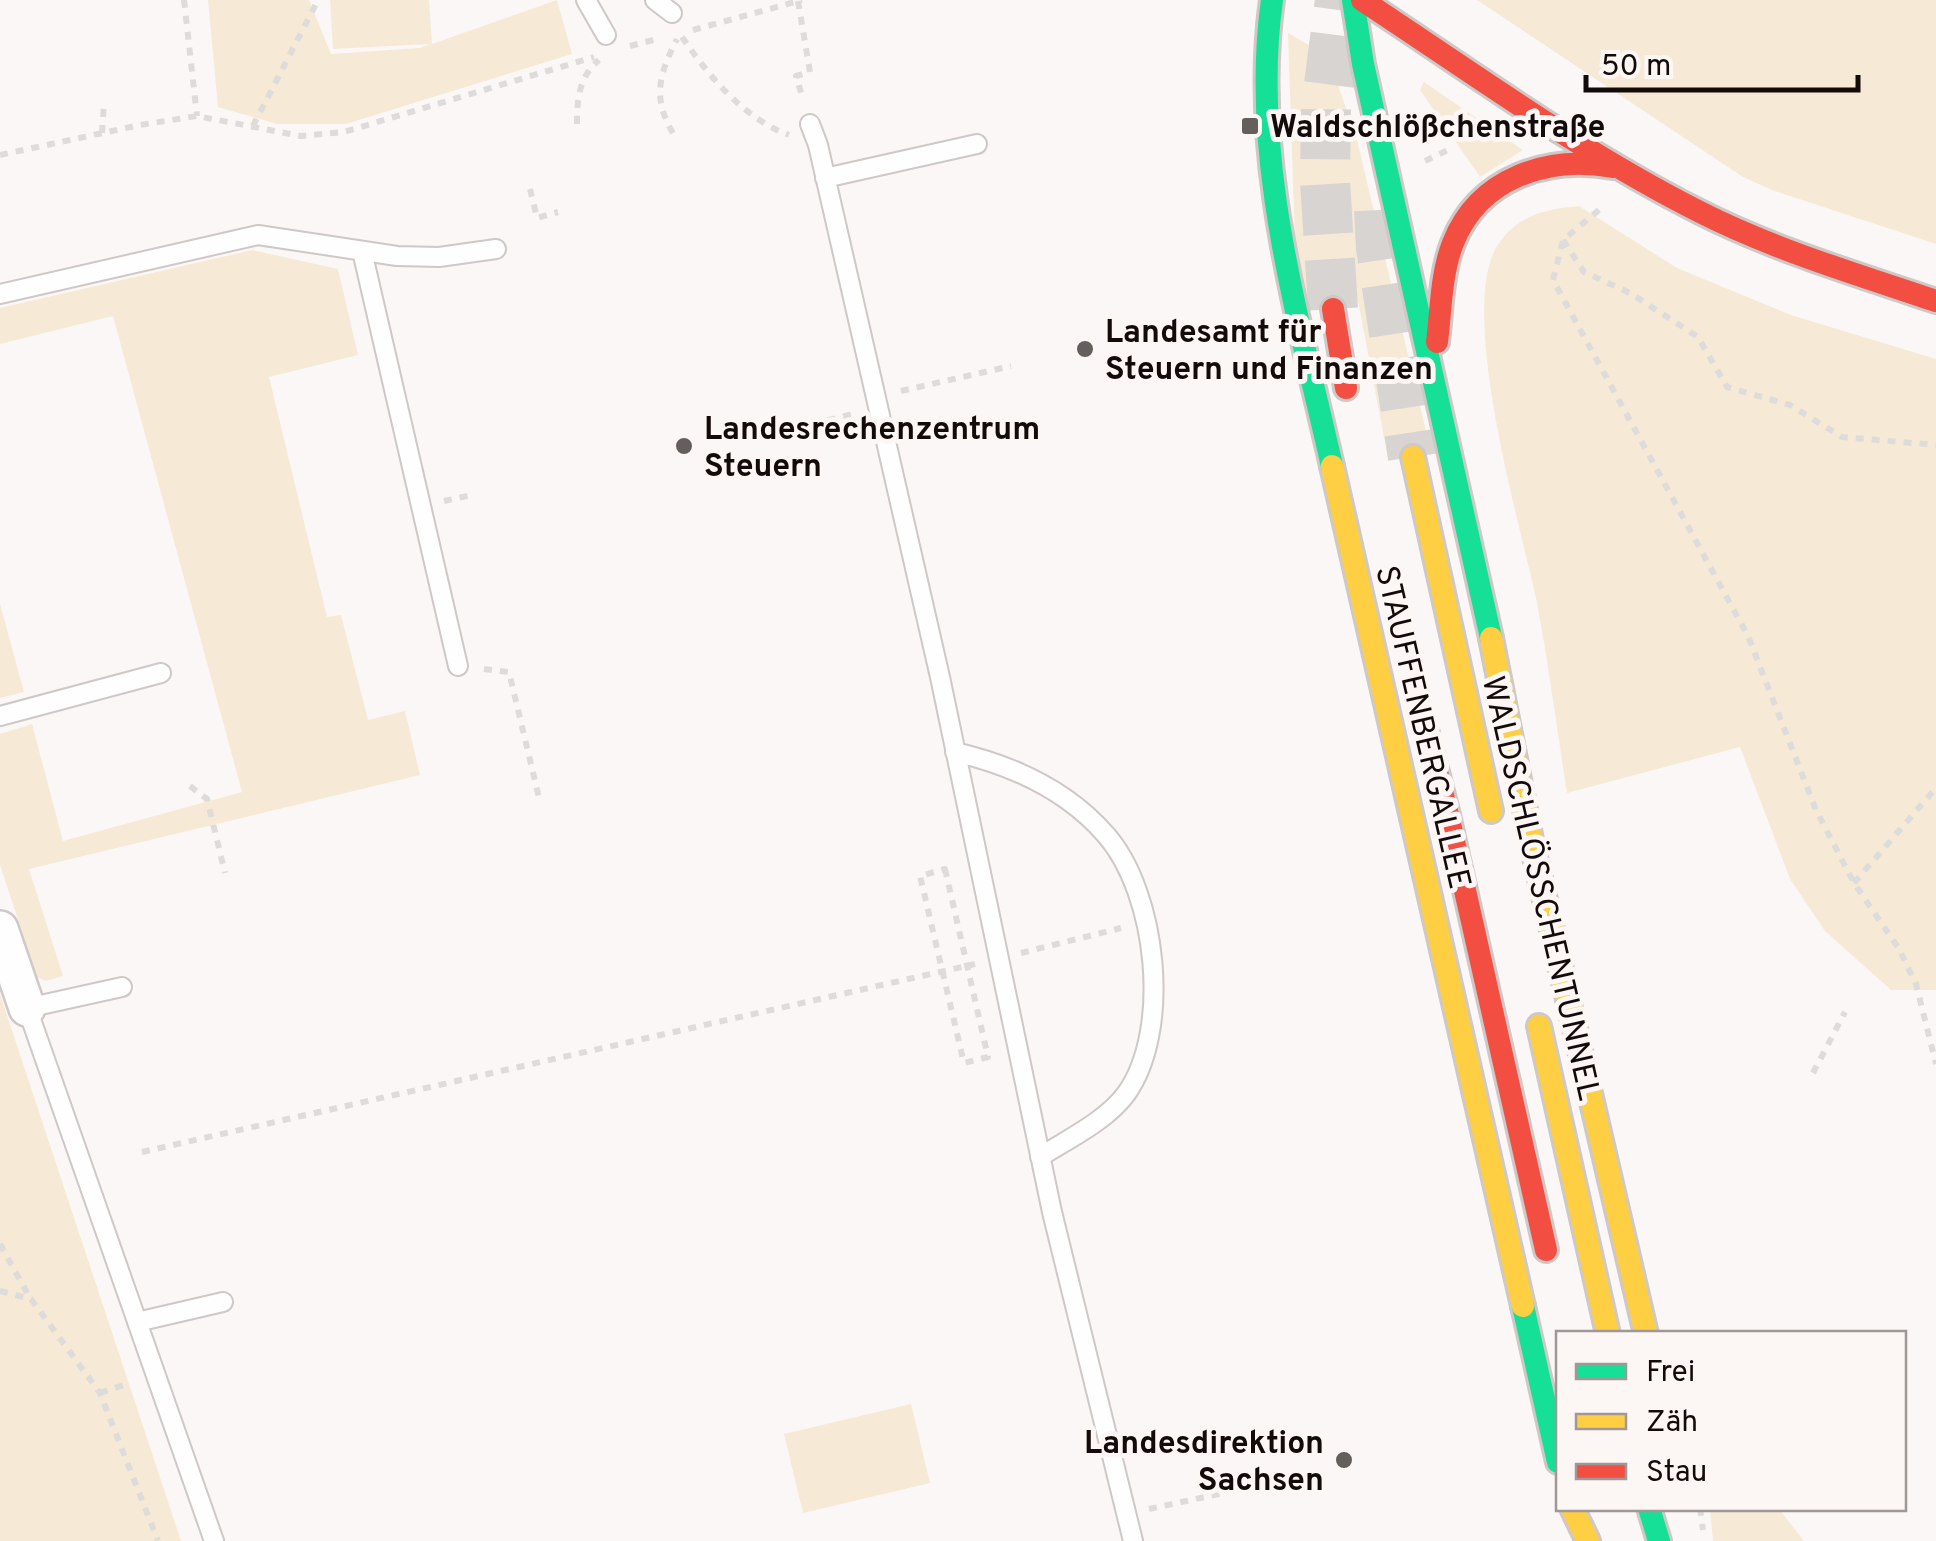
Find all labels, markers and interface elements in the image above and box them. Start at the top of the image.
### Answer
scale bar [1586,30,1858,92]
text: 50 m [1601,49,1671,86]
place label: Waldschlößchenstraße [1270,109,1605,149]
marker: Waldschlößchenstraße [1239,115,1261,137]
place label: Landesamt für Steuern und Finanzen [1105,314,1433,391]
marker: Landesamt für Steuern und Finanzen [1074,338,1096,360]
place label: Landesrechenzentrum Steuern [704,411,1040,488]
marker: Landesrechenzentrum Steuern [673,435,695,457]
street label: STAUFFENBERGALLEE [1364,562,1478,893]
street label: WALDSCHLÖSSCHENTUNNEL [1471,672,1609,1105]
legend [1556,1331,1906,1511]
text: Frei [1646,1355,1695,1392]
text: Zäh [1646,1405,1698,1442]
place label: Landesdirektion Sachsen [1084,1425,1324,1502]
marker: Landesdirektion Sachsen [1333,1449,1355,1471]
text: Stau [1646,1455,1707,1492]

